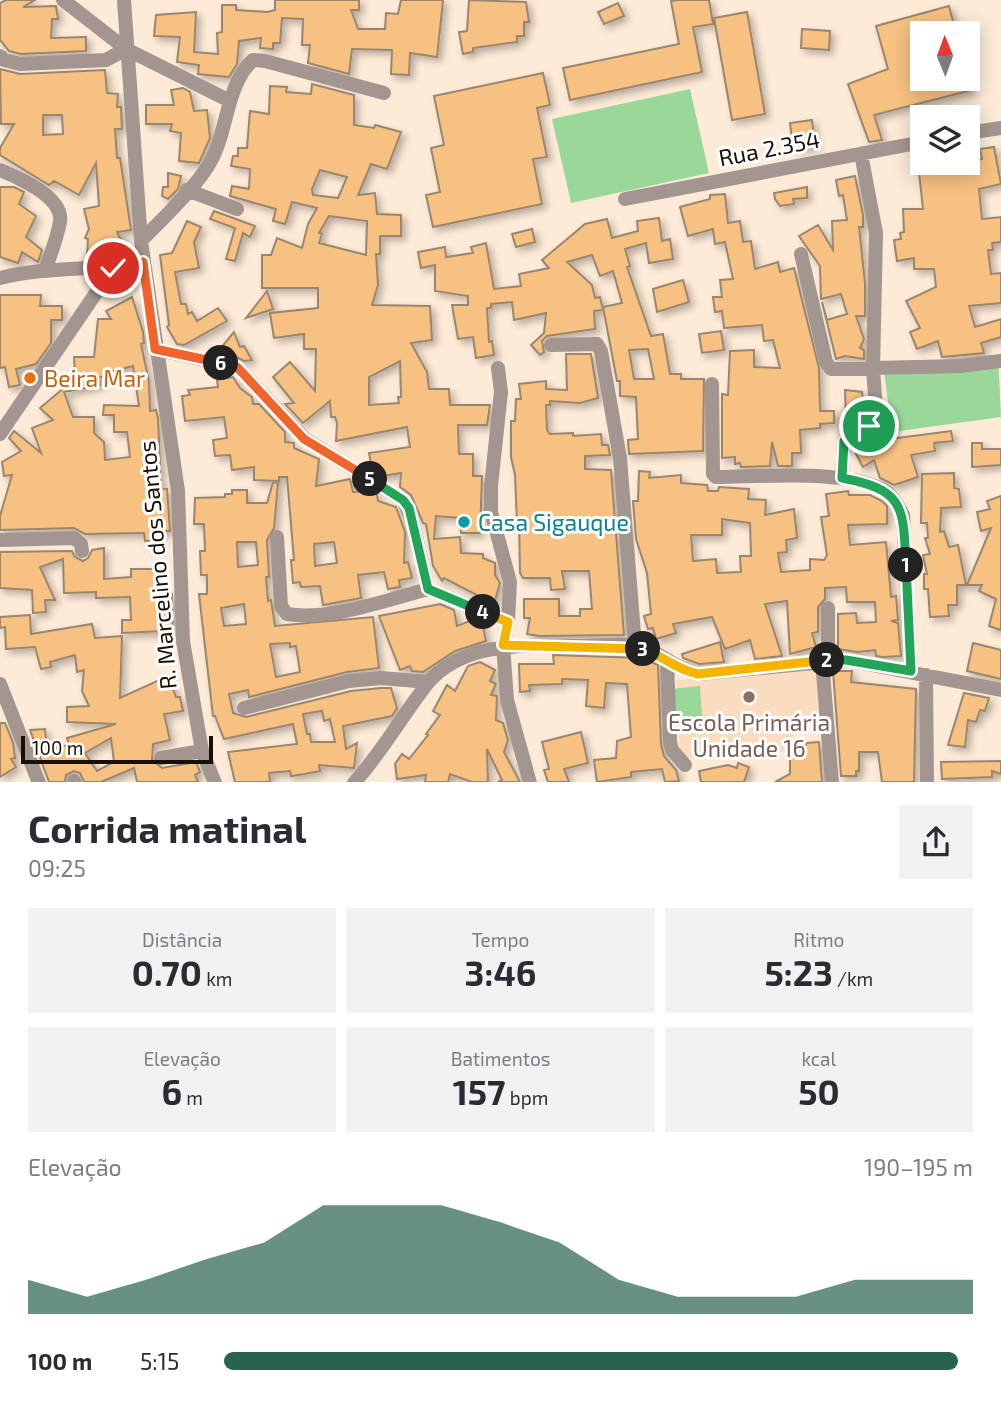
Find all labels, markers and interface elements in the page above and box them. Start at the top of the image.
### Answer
north arrow [910,21,980,91]
map controls [910,21,980,175]
button: layers [910,105,980,175]
street label: Rua 2.354 [716,124,822,172]
pin [83,238,143,298]
icon: check [94,249,132,287]
pin: 6 [204,346,238,380]
text: 6 [215,351,226,374]
place label: Beira Mar [44,364,145,392]
marker: Beira Mar [22,370,38,386]
pin [839,396,899,456]
icon: arrive [850,407,888,445]
street label: R. Marcelino dos Santos [132,440,182,690]
pin: 5 [352,462,388,496]
text: 5 [364,467,375,490]
place label: Casa Sigauque [478,508,629,536]
marker: Casa Sigauque [456,514,472,530]
pin: 1 [888,548,923,582]
text: 1 [901,553,910,576]
pin: 4 [466,594,500,630]
text: 4 [476,600,489,623]
pin: 3 [626,632,660,666]
text: 3 [637,637,648,660]
pin: 2 [810,642,844,678]
text: 2 [821,648,832,671]
marker: Escola Primária Unidade 16 [741,689,757,705]
place label: Escola Primária Unidade 16 [668,708,830,762]
scale bar [21,734,214,765]
text: 100 m [32,736,83,759]
text: Corrida matinal [28,805,306,851]
button: share [899,805,973,879]
text: 09:25 [28,854,86,882]
text: Distância [142,928,222,951]
text: Tempo [472,928,529,951]
text: Ritmo [793,928,844,951]
text: 0.70 [132,951,202,993]
text: 3:46 [465,951,536,993]
text: 5:23 [764,951,833,993]
text: km [202,967,232,990]
text: /km [833,967,873,990]
text: Elevação [143,1047,221,1070]
text: Batimentos [451,1047,550,1070]
text: kcal [801,1047,836,1070]
text: 6 [161,1070,182,1112]
text: 157 [453,1070,506,1112]
text: 50 [798,1070,840,1112]
text: m [182,1086,203,1109]
text: bpm [506,1086,548,1109]
text: Elevação [28,1153,122,1181]
text: 190–195 m [864,1153,973,1181]
text: 100 m [28,1347,92,1375]
text: 5:15 [140,1347,179,1375]

